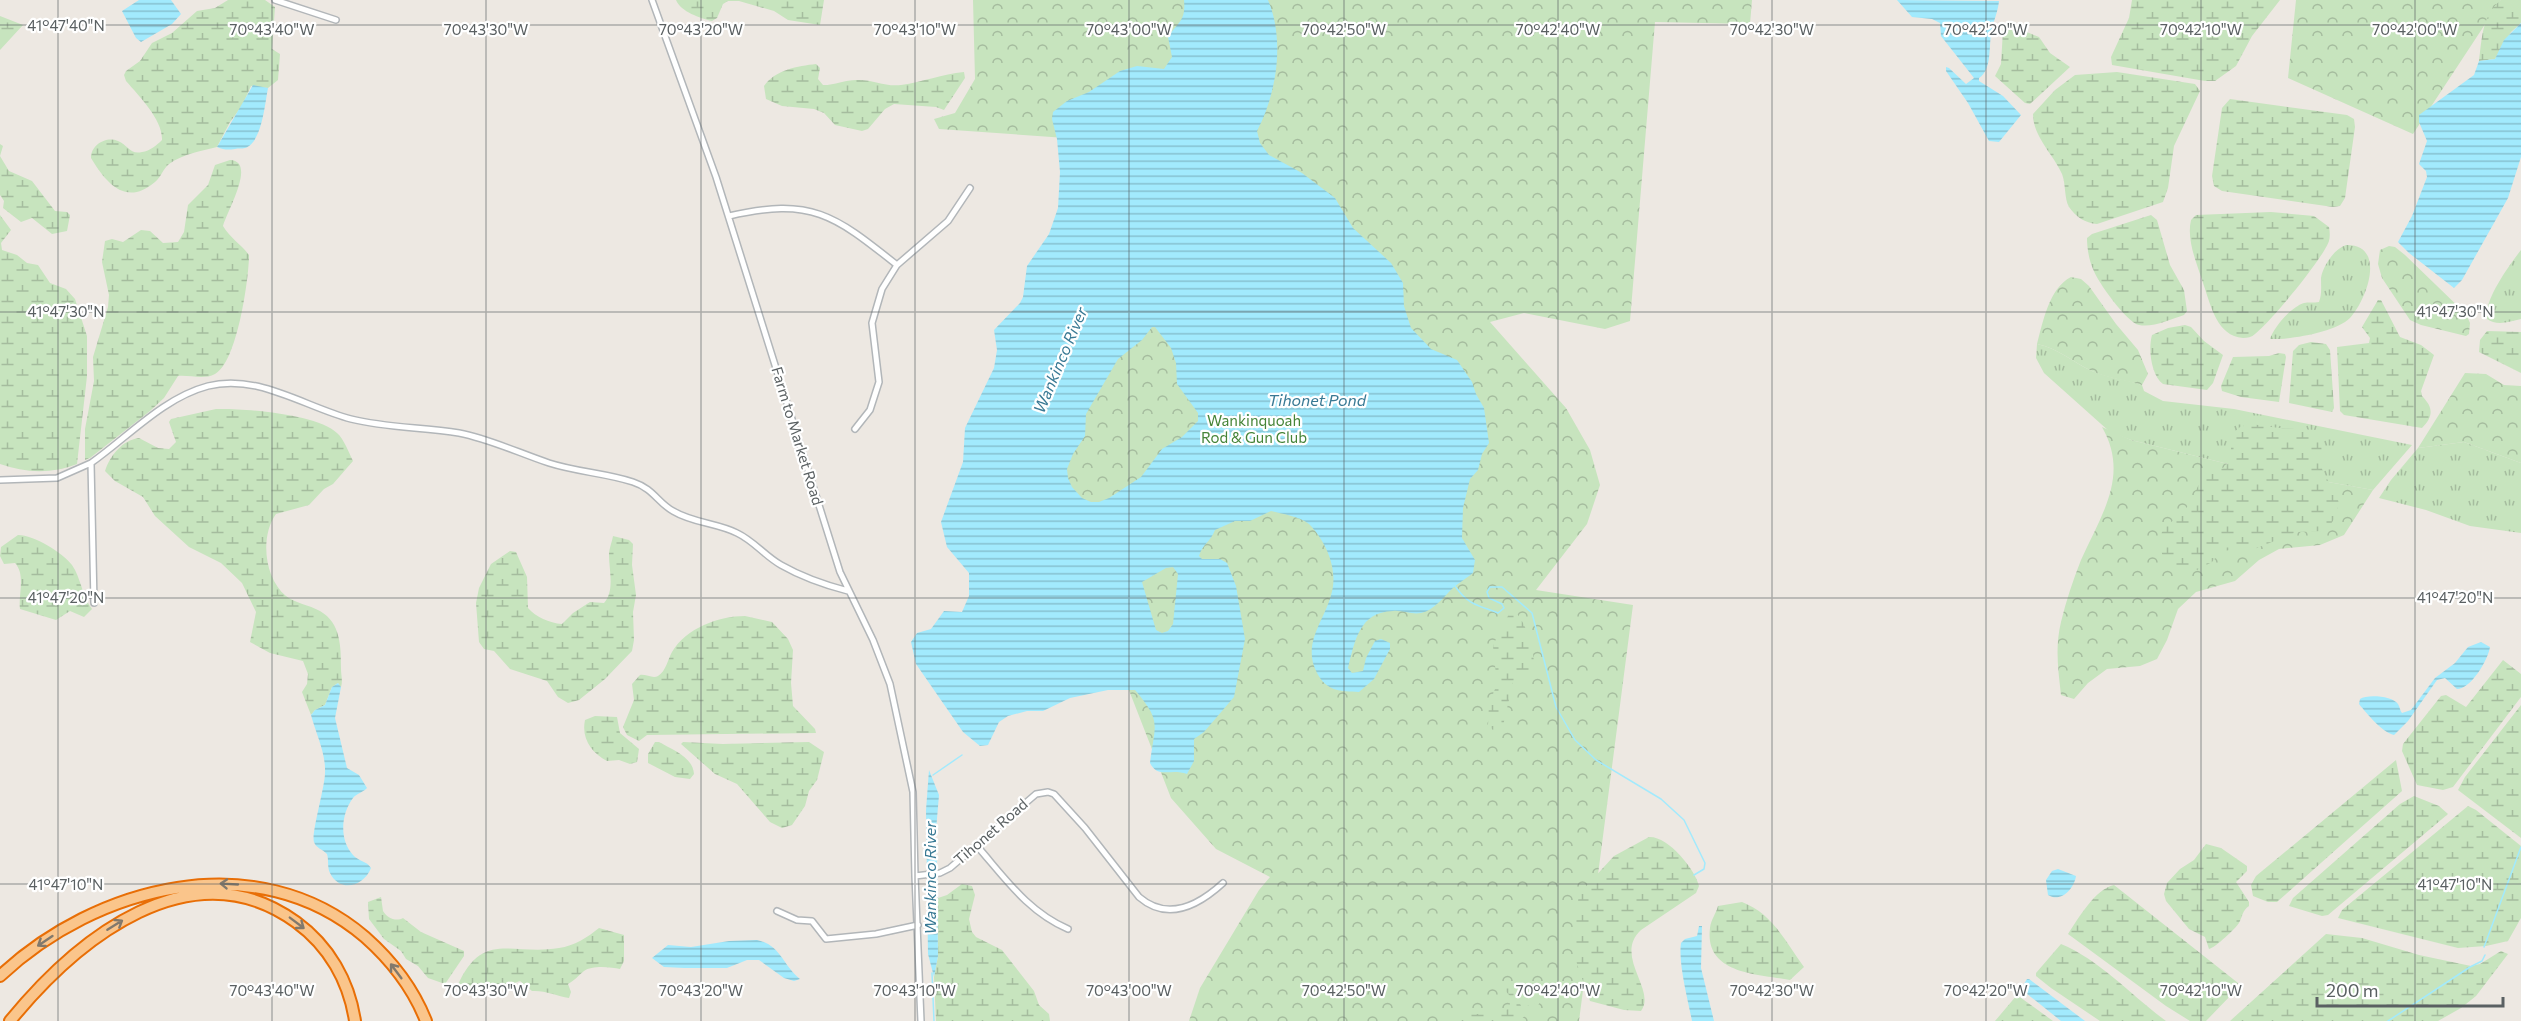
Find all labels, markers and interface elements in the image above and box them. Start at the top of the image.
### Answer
text: 41°47'40"N [27,16,105,34]
text: 70°43'40"W [230,20,314,38]
text: 70°43'30"W [444,20,528,38]
text: 70°43'20"W [659,20,743,38]
text: 70°43'10"W [874,20,956,38]
text: 70°43'00"W [1086,20,1172,38]
text: 70°42'50"W [1302,20,1386,38]
text: 70°42'40"W [1516,20,1600,38]
text: 70°42'30"W [1730,20,1814,38]
text: 70°42'20"W [1944,20,2028,38]
text: 70°42'10"W [2160,20,2242,38]
text: 70°42'00"W [2372,20,2458,38]
text: 41°47'30"N [27,302,105,320]
text: 41°47'30"N [2416,302,2494,320]
water label: Wankinco River [1029,303,1091,416]
street label: Farm to Market Road [768,364,828,507]
water label: Tihonet Pond [1268,390,1367,409]
park label: Wankinquoah Rod & Gun Club [1201,411,1307,446]
text: 41°47'20"N [28,588,104,606]
text: 41°47'20"N [2417,588,2493,606]
street label: Tihonet Road [950,794,1031,868]
water label: Wankinco River [920,821,939,935]
text: 41°47'10"N [29,875,103,893]
text: 41°47'10"N [2418,875,2492,893]
one-way arrow [219,879,239,890]
one-way arrow [289,916,305,929]
one-way arrow [106,919,123,931]
one-way arrow [37,934,54,947]
one-way arrow [390,963,403,979]
scale bar [2317,970,2503,1008]
text: 200 m [2326,979,2379,1001]
text: 70°43'40"W [230,981,314,999]
text: 70°43'30"W [444,981,528,999]
text: 70°43'20"W [659,981,743,999]
text: 70°43'10"W [874,981,956,999]
text: 70°43'00"W [1086,981,1172,999]
text: 70°42'50"W [1302,981,1386,999]
text: 70°42'40"W [1516,981,1600,999]
text: 70°42'30"W [1730,981,1814,999]
text: 70°42'20"W [1944,981,2028,999]
text: 70°42'10"W [2160,981,2242,999]

